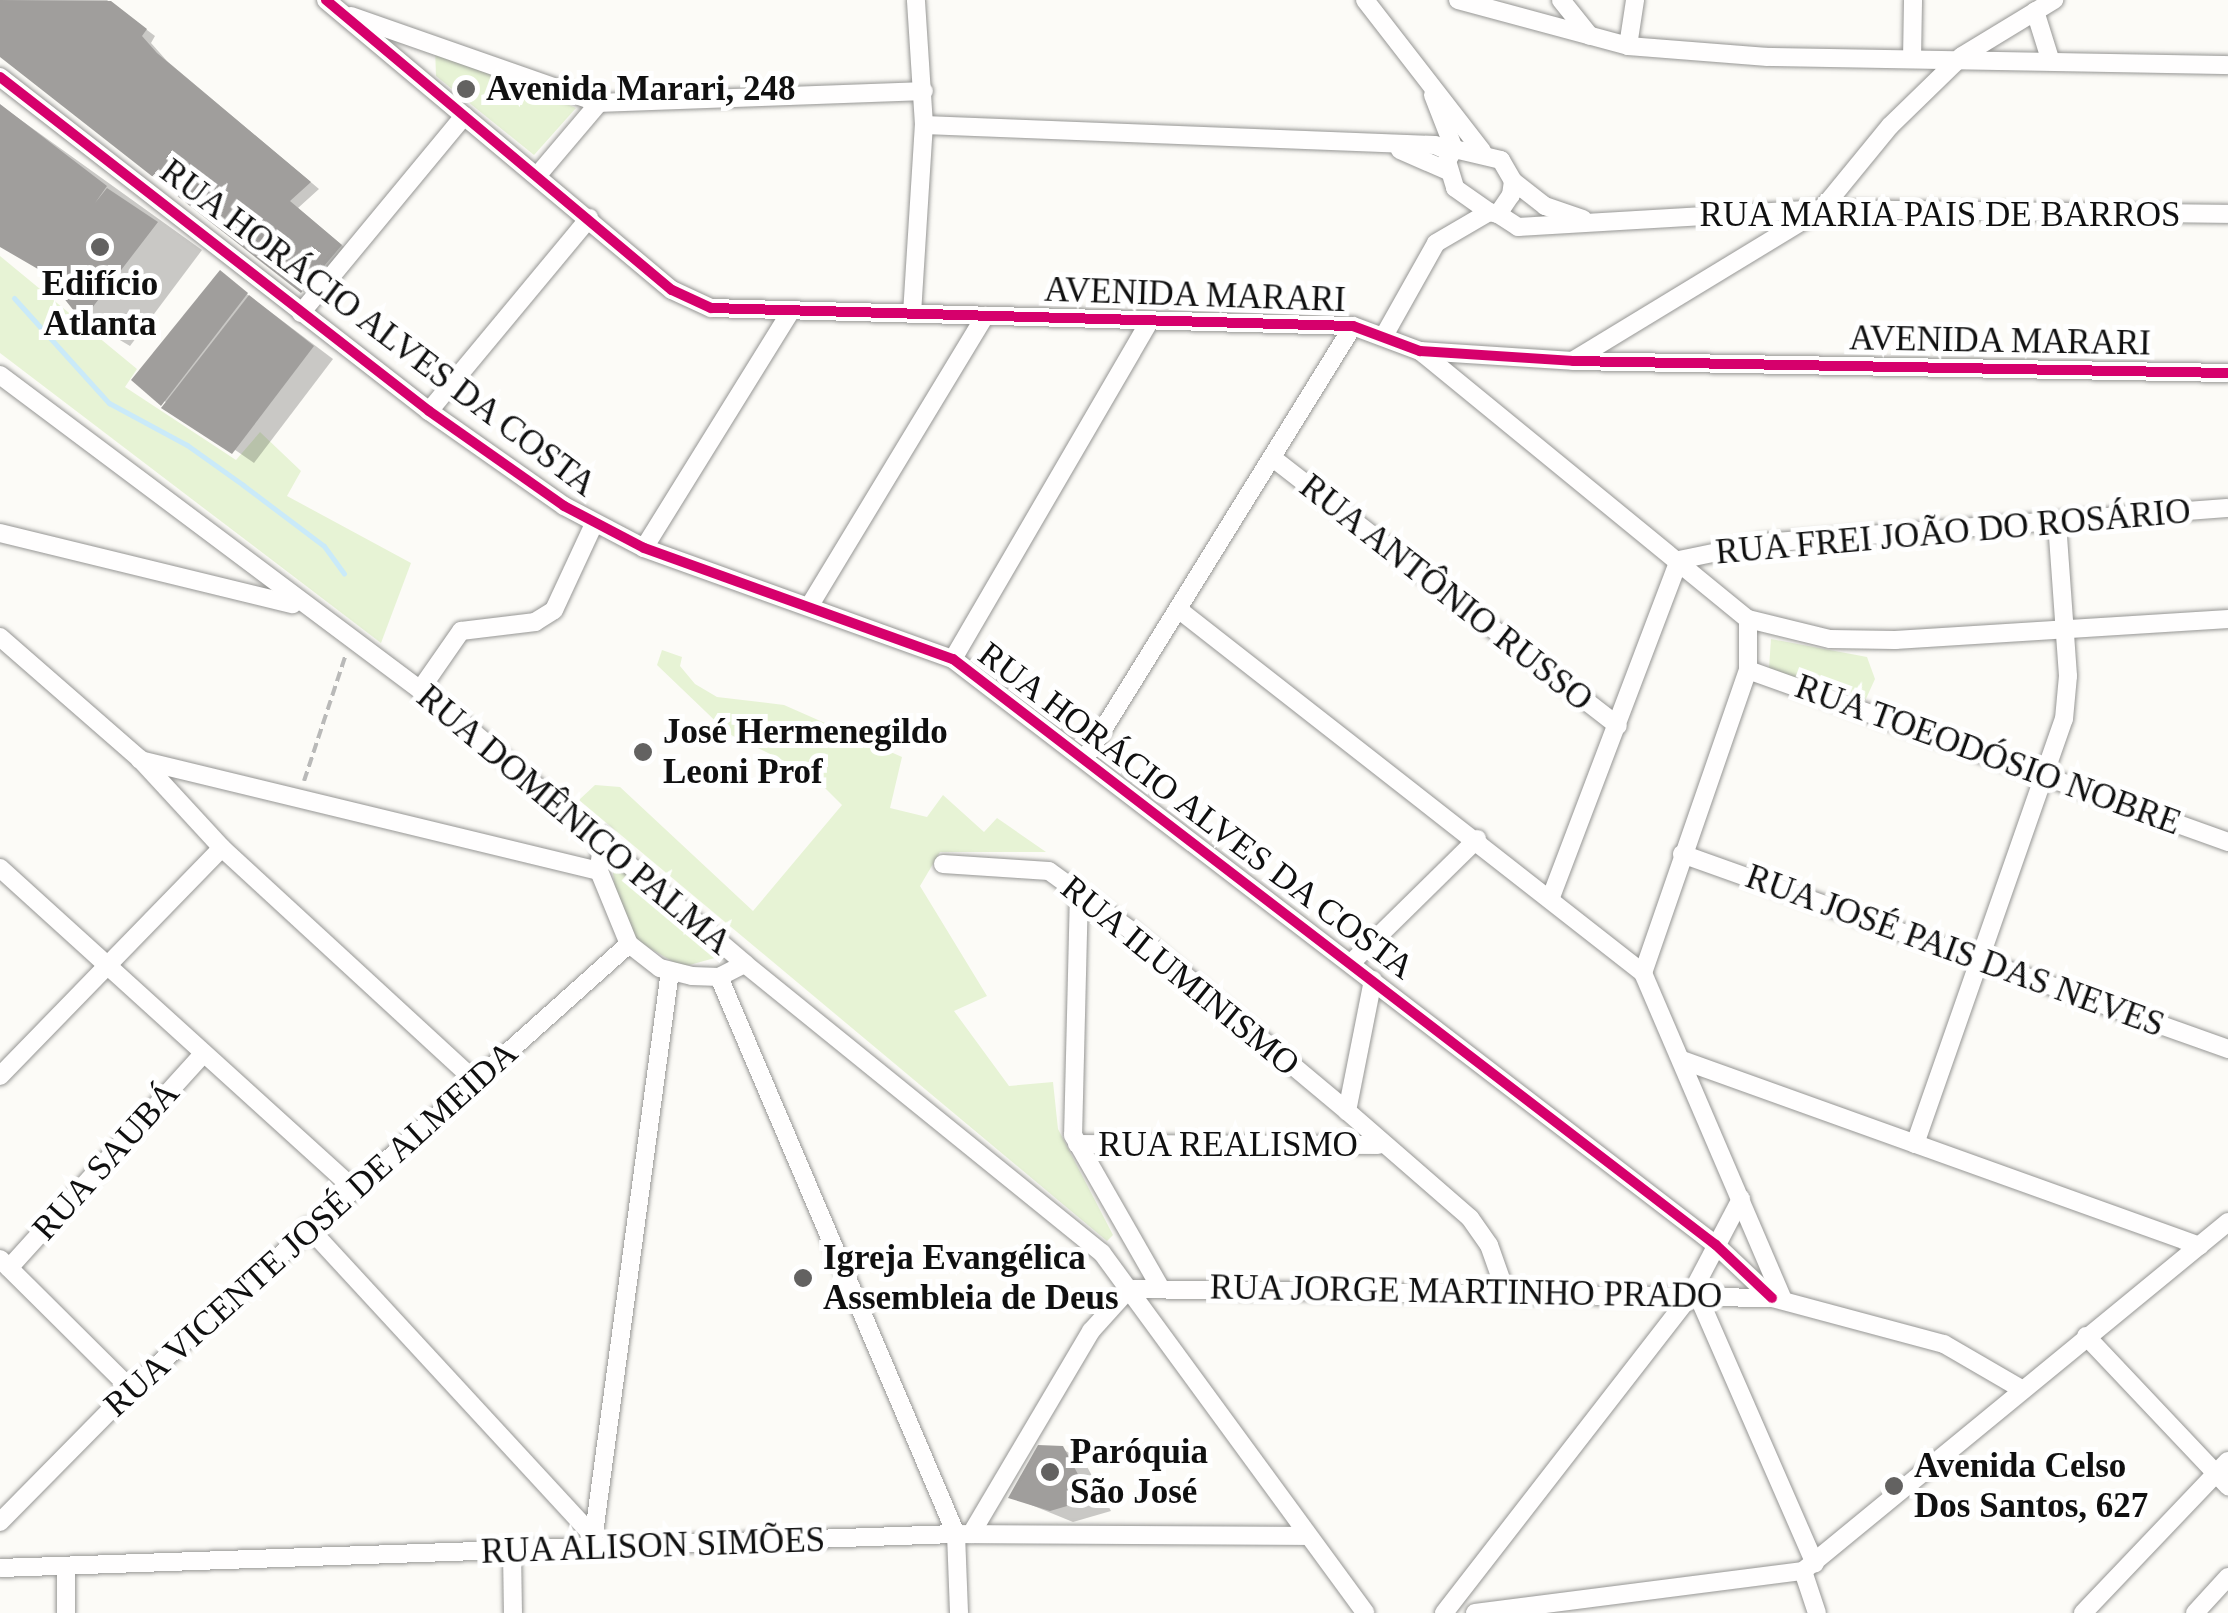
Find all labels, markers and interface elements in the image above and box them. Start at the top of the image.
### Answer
place label: Avenida Marari, 248 [486,68,795,110]
marker: Avenida Marari, 248 [455,78,477,100]
street label: RUA HORÁCIO ALVES DA COSTA [150,149,606,507]
street label: RUA MARIA PAIS DE BARROS [1698,194,2182,236]
marker: Edifício Atlanta [89,236,111,258]
place label: Edifício Atlanta [42,263,158,345]
street label: AVENIDA MARARI [1043,269,1347,321]
street label: AVENIDA MARARI [1848,317,2152,365]
street label: RUA ANTÔNIO RUSSO [1290,465,1602,721]
street label: RUA FREI JOÃO DO ROSÁRIO [1713,490,2193,574]
street label: RUA HORÁCIO ALVES DA COSTA [968,632,1424,990]
street label: RUA TOEODÓSIO NOBRE [1788,665,2188,845]
street label: RUA DOMÊNICO PALMA [408,676,740,964]
place label: José Hermenegildo Leoni Prof [663,711,948,793]
marker: José Hermenegildo Leoni Prof [632,741,654,763]
street label: RUA JOSÉ PAIS DAS NEVES [1739,855,2171,1047]
street label: RUA ILUMINISMO [1052,866,1308,1086]
street label: RUA VICENTE JOSÉ DE ALMEIDA [94,1031,528,1427]
street label: RUA SAUBÁ [23,1072,189,1250]
street label: RUA REALISMO [1097,1124,1359,1166]
place label: Igreja Evangélica Assembleia de Deus [823,1237,1119,1319]
marker: Igreja Evangélica Assembleia de Deus [792,1267,814,1289]
street label: RUA JORGE MARTINHO PRADO [1209,1267,1723,1317]
place label: Paróquia São José [1070,1431,1208,1513]
place label: Avenida Celso Dos Santos, 627 [1914,1445,2148,1527]
marker: Paróquia São José [1039,1461,1061,1483]
marker: Avenida Celso Dos Santos, 627 [1883,1475,1905,1497]
street label: RUA ALISON SIMÕES [478,1519,828,1573]

